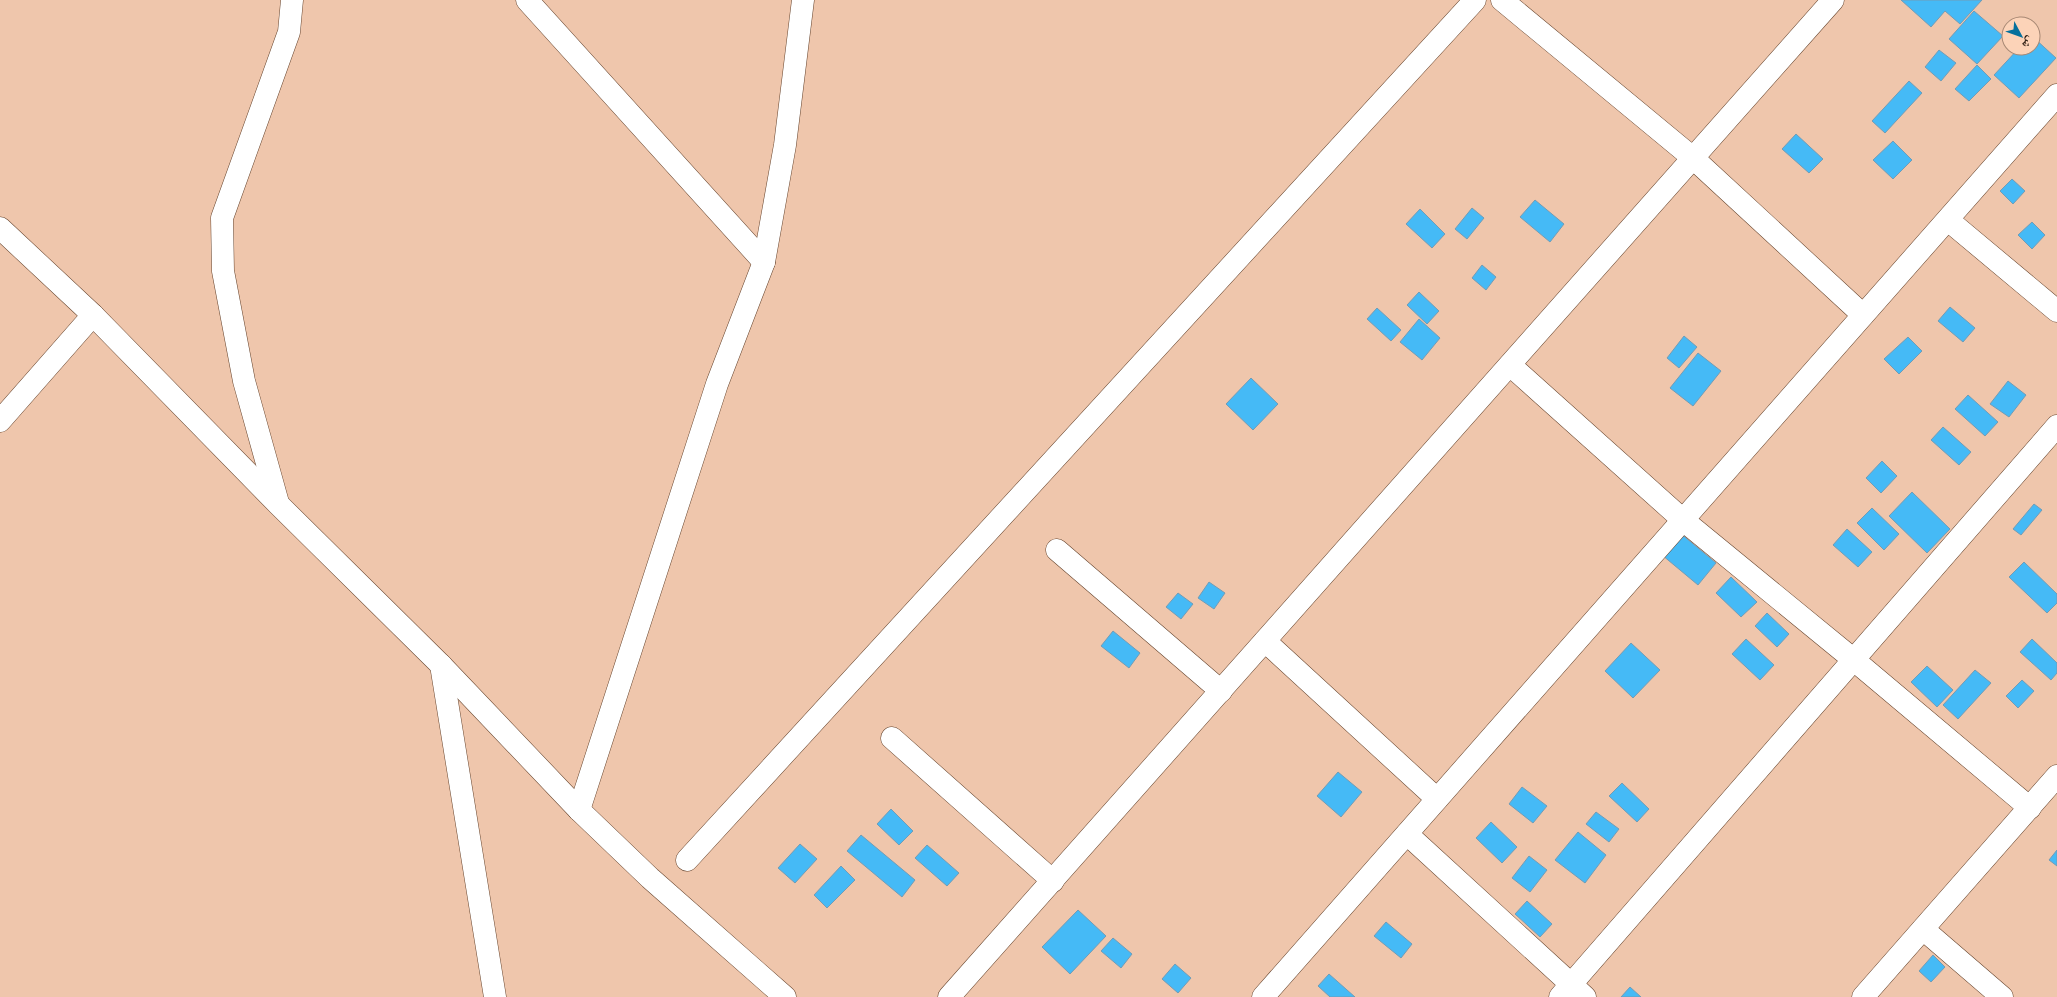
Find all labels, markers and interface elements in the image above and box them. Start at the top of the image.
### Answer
north arrow [2001,16,2041,56]
text: ش [2018,33,2037,51]

